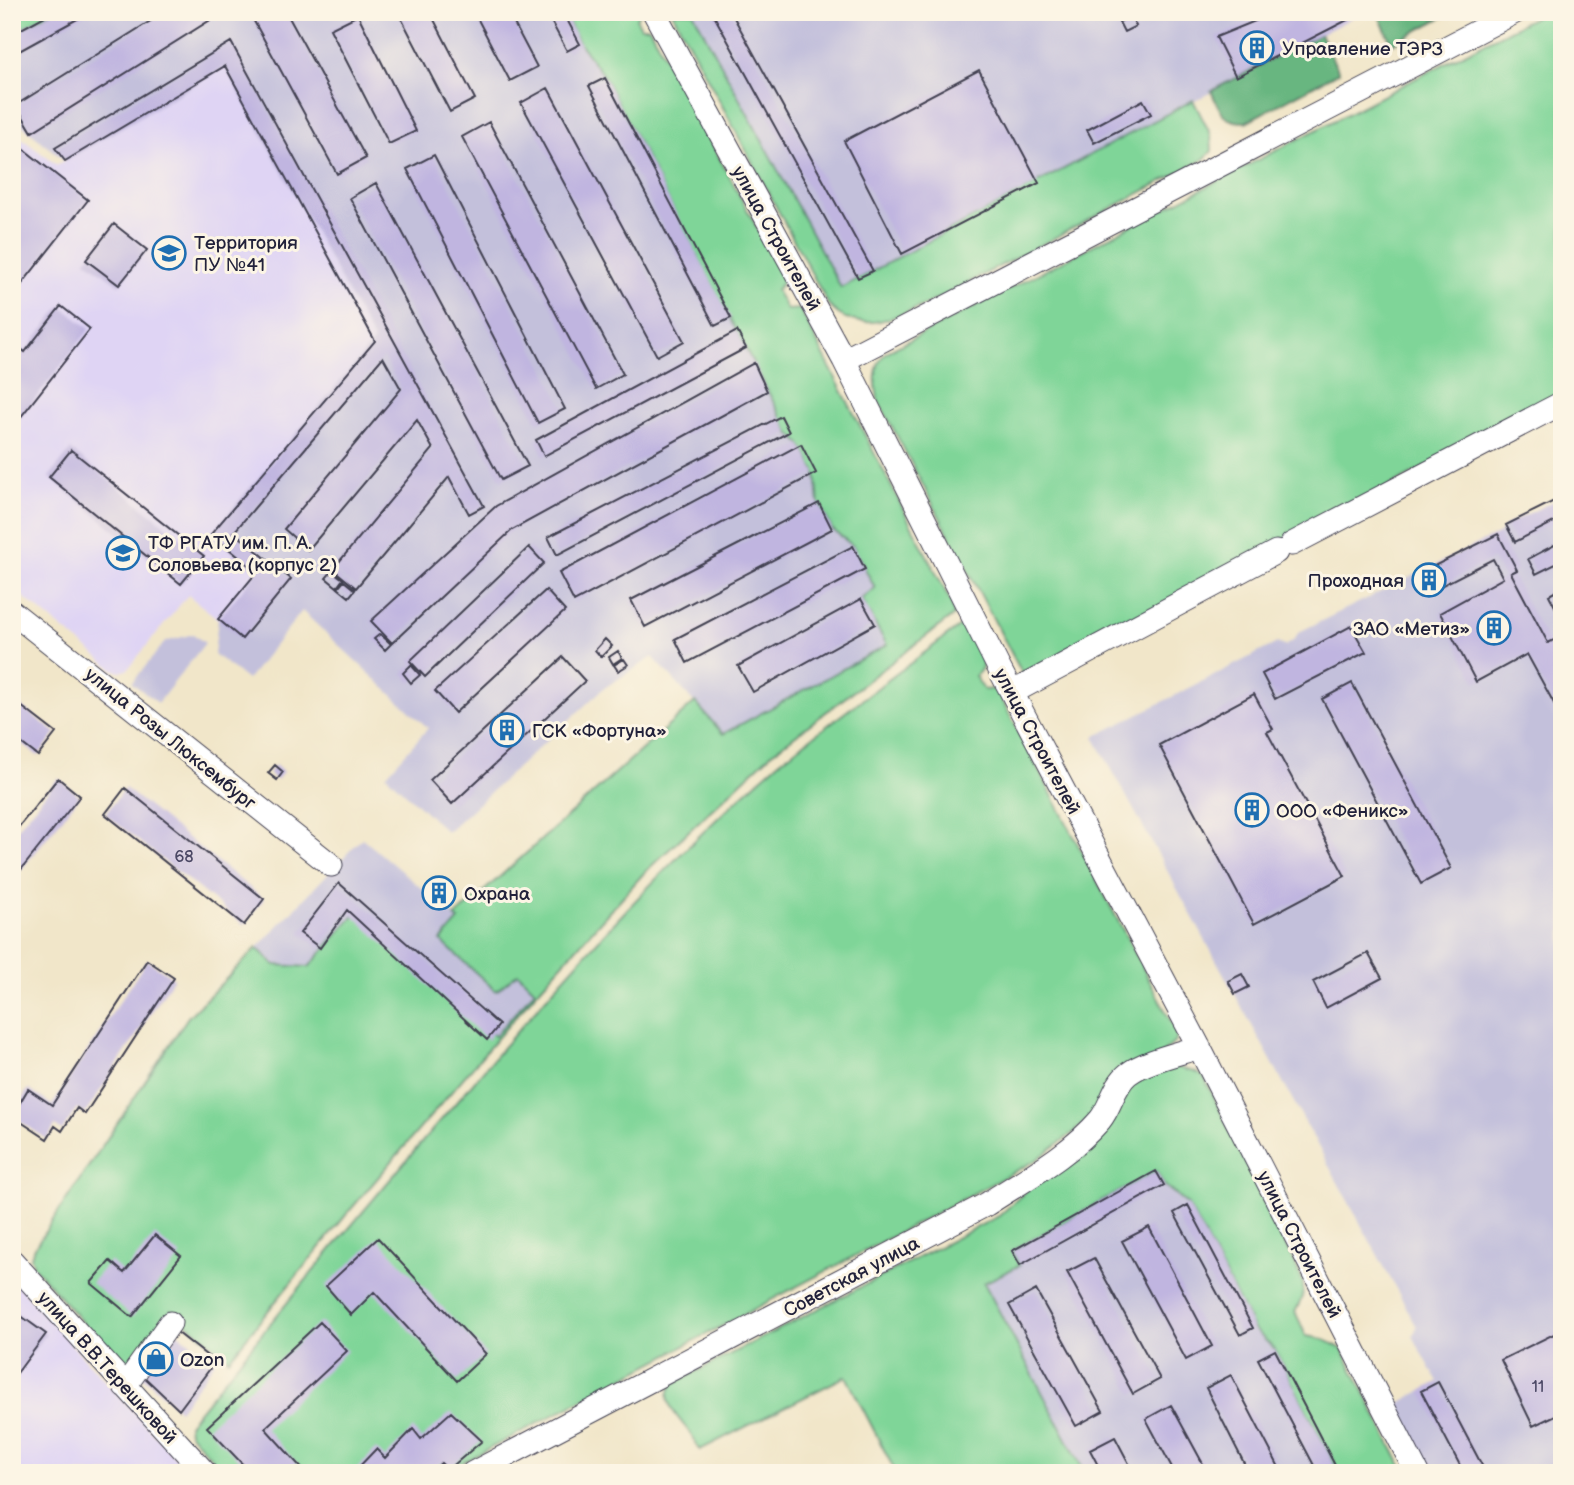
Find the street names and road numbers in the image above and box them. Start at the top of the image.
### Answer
street label: улица Строителей [726,162,825,315]
street label: улица Розы Люксембург [80,663,261,816]
street label: улица Строителей [988,665,1085,819]
street label: улица Строителей [1252,1167,1346,1322]
street label: Советская улица [780,1232,923,1323]
street label: улица В.В.Терешковой [32,1287,181,1449]

